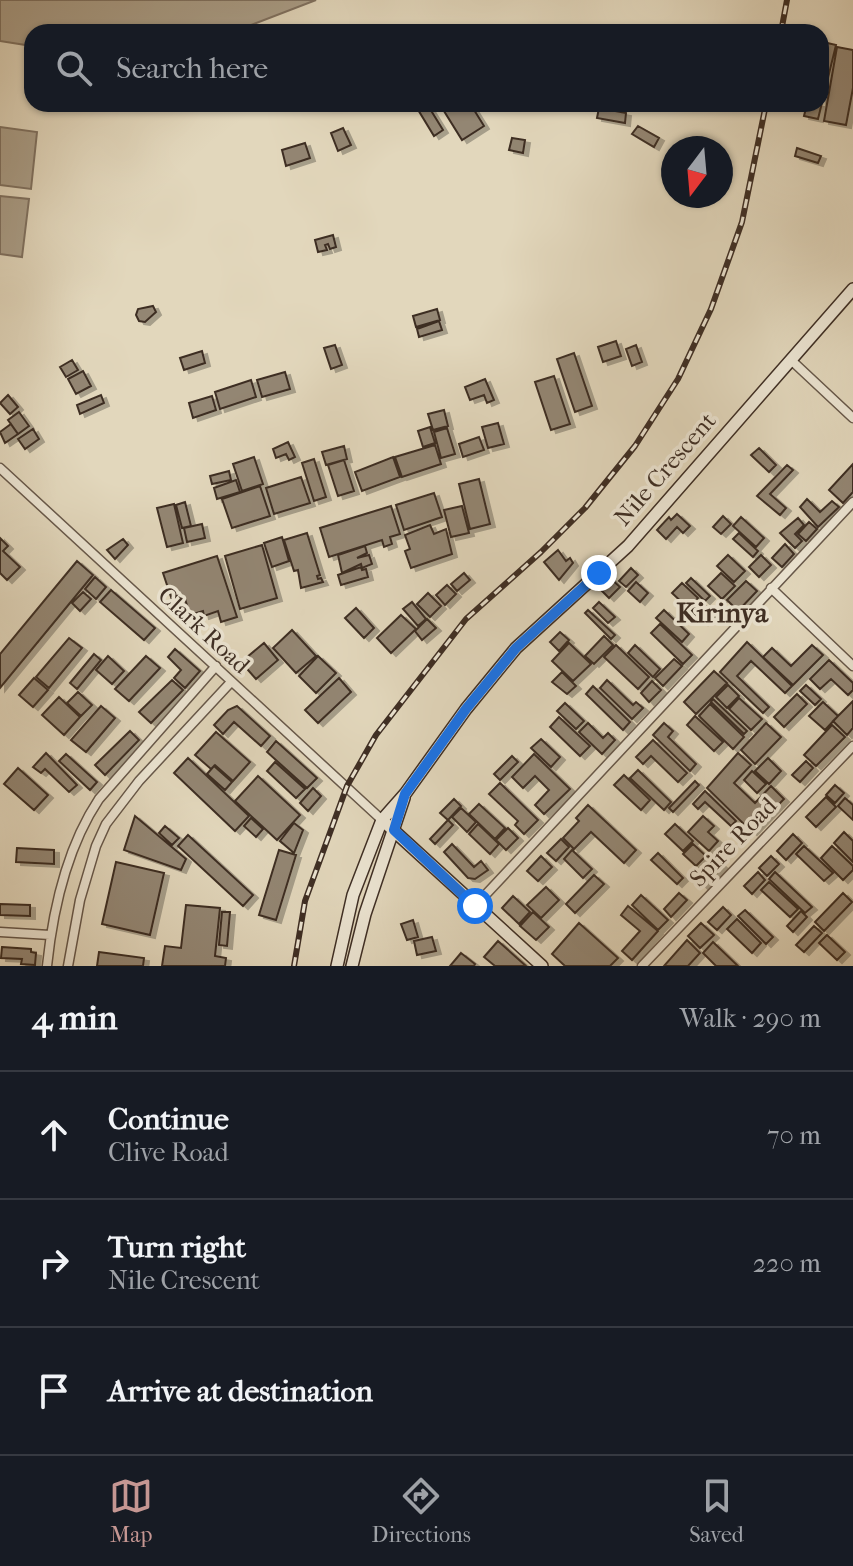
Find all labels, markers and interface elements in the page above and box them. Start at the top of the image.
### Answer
search box [24,24,829,112]
icon: search [52,46,96,90]
text: Search here [116,51,268,86]
north arrow [661,136,733,208]
street label: Nile Crescent [608,407,722,531]
route end [581,555,617,591]
street label: Clark Road [152,581,256,680]
district label: Kirinya [676,596,769,629]
street label: Spire Road [684,791,783,892]
route start [457,888,493,924]
text: 4 min [32,998,117,1038]
text: Walk · 290 m [680,1003,821,1034]
text: Continue [108,1102,229,1137]
icon: ahead [32,1113,76,1157]
text: 70 m [767,1120,821,1151]
text: Clive Road [108,1137,229,1168]
text: Turn right [108,1230,246,1265]
icon: right [32,1241,76,1285]
text: 220 m [753,1248,821,1279]
text: Nile Crescent [108,1265,260,1296]
icon: arrive [32,1369,76,1413]
text: Arrive at destination [108,1374,373,1409]
tab: Map [109,1474,153,1548]
tab: Directions [372,1474,471,1548]
tab: Saved [689,1474,744,1548]

